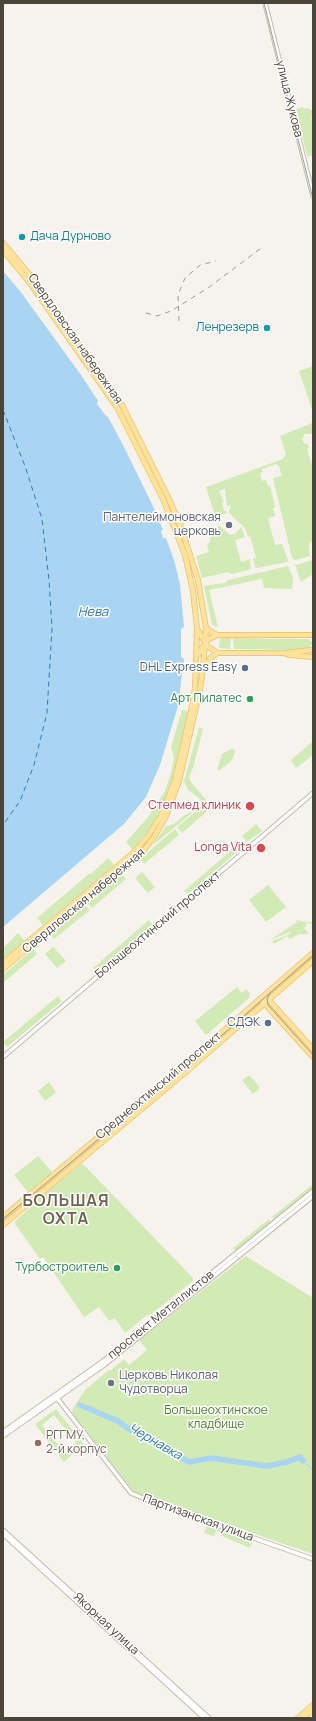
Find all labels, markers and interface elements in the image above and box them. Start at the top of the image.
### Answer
street label: улица Жукова [272,59,306,139]
place label: Дача Дурново [30,230,111,244]
marker: Дача Дурново [17,232,27,242]
street label: Свердловская набережная [25,271,125,407]
place label: Ленрезерв [196,321,259,335]
marker: Ленрезерв [262,323,272,333]
place label: Пантелеймоновская церковь [103,511,221,539]
marker: Пантелеймоновская церковь [224,520,234,530]
water label: Нева [78,604,108,620]
place label: DHL Express Easy [140,661,237,675]
marker: DHL Express Easy [240,663,250,673]
place label: Арт Пилатес [170,692,242,706]
marker: Арт Пилатес [245,694,255,704]
place label: Степмед клиник [148,799,241,813]
marker: Степмед клиник [244,800,256,812]
place label: Longa Vita [194,841,252,855]
marker: Longa Vita [255,842,267,854]
street label: Свердловская набережная [20,846,148,956]
street label: Большеохтинский проспект [92,868,224,982]
place label: СДЭК [227,1016,260,1030]
marker: СДЭК [263,1018,273,1028]
street label: Среднеохтинский проспект [93,1029,225,1143]
district label: БОЛЬШАЯ ОХТА [22,1192,110,1230]
place label: Турбостроитель [15,1261,109,1275]
marker: Турбостроитель [112,1263,122,1273]
street label: проспект Металлистов [105,1268,217,1362]
place label: Церковь Николая Чудотворца [119,1369,218,1397]
marker: Церковь Николая Чудотворца [106,1378,116,1388]
park label: Большеохтинское кладбище [164,1404,268,1432]
water label: Чернавка [125,1420,185,1464]
place label: РГГМУ, 2-й корпус [46,1429,107,1457]
marker: РГГМУ, 2-й корпус [33,1438,43,1448]
street label: Партизанская улица [141,1491,255,1545]
street label: Якорная улица [70,1590,142,1658]

